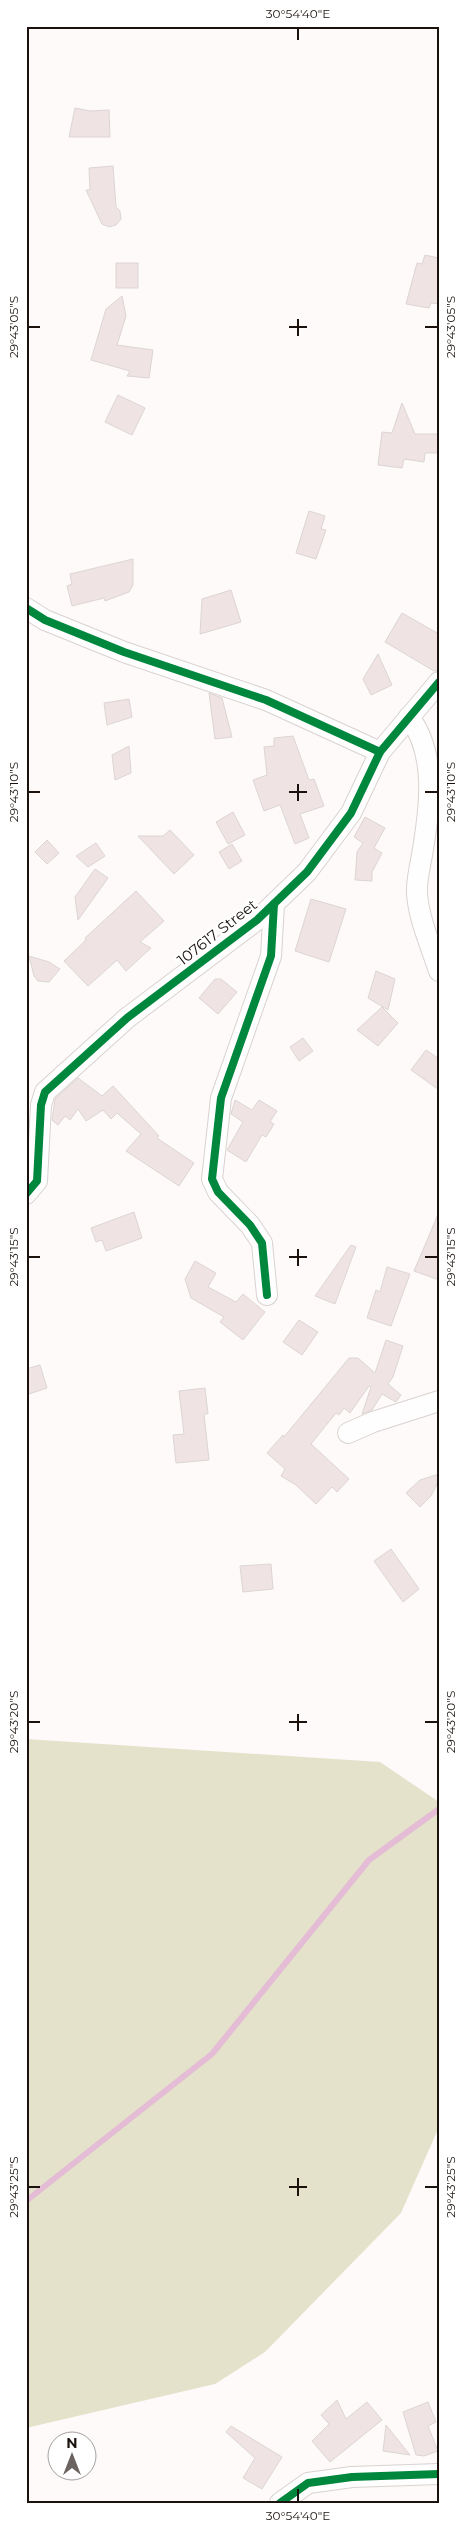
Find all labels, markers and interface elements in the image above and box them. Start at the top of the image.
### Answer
text: 30°54'40"E [266,6,330,21]
text: 29°43'05"S [6,296,21,358]
text: 29°43'05"S [443,296,458,358]
text: 29°43'10"S [6,762,21,822]
text: 29°43'10"S [443,762,458,822]
street label: 107617 Street [173,895,261,969]
text: 29°43'15"S [6,1227,21,1287]
text: 29°43'15"S [443,1227,458,1287]
text: 29°43'20"S [6,1691,21,1753]
text: 29°43'20"S [443,1691,458,1753]
text: 29°43'25"S [6,2156,21,2218]
text: 29°43'25"S [443,2156,458,2218]
north arrow [48,2432,98,2482]
text: N [66,2434,78,2452]
text: 30°54'40"E [266,2508,330,2523]

